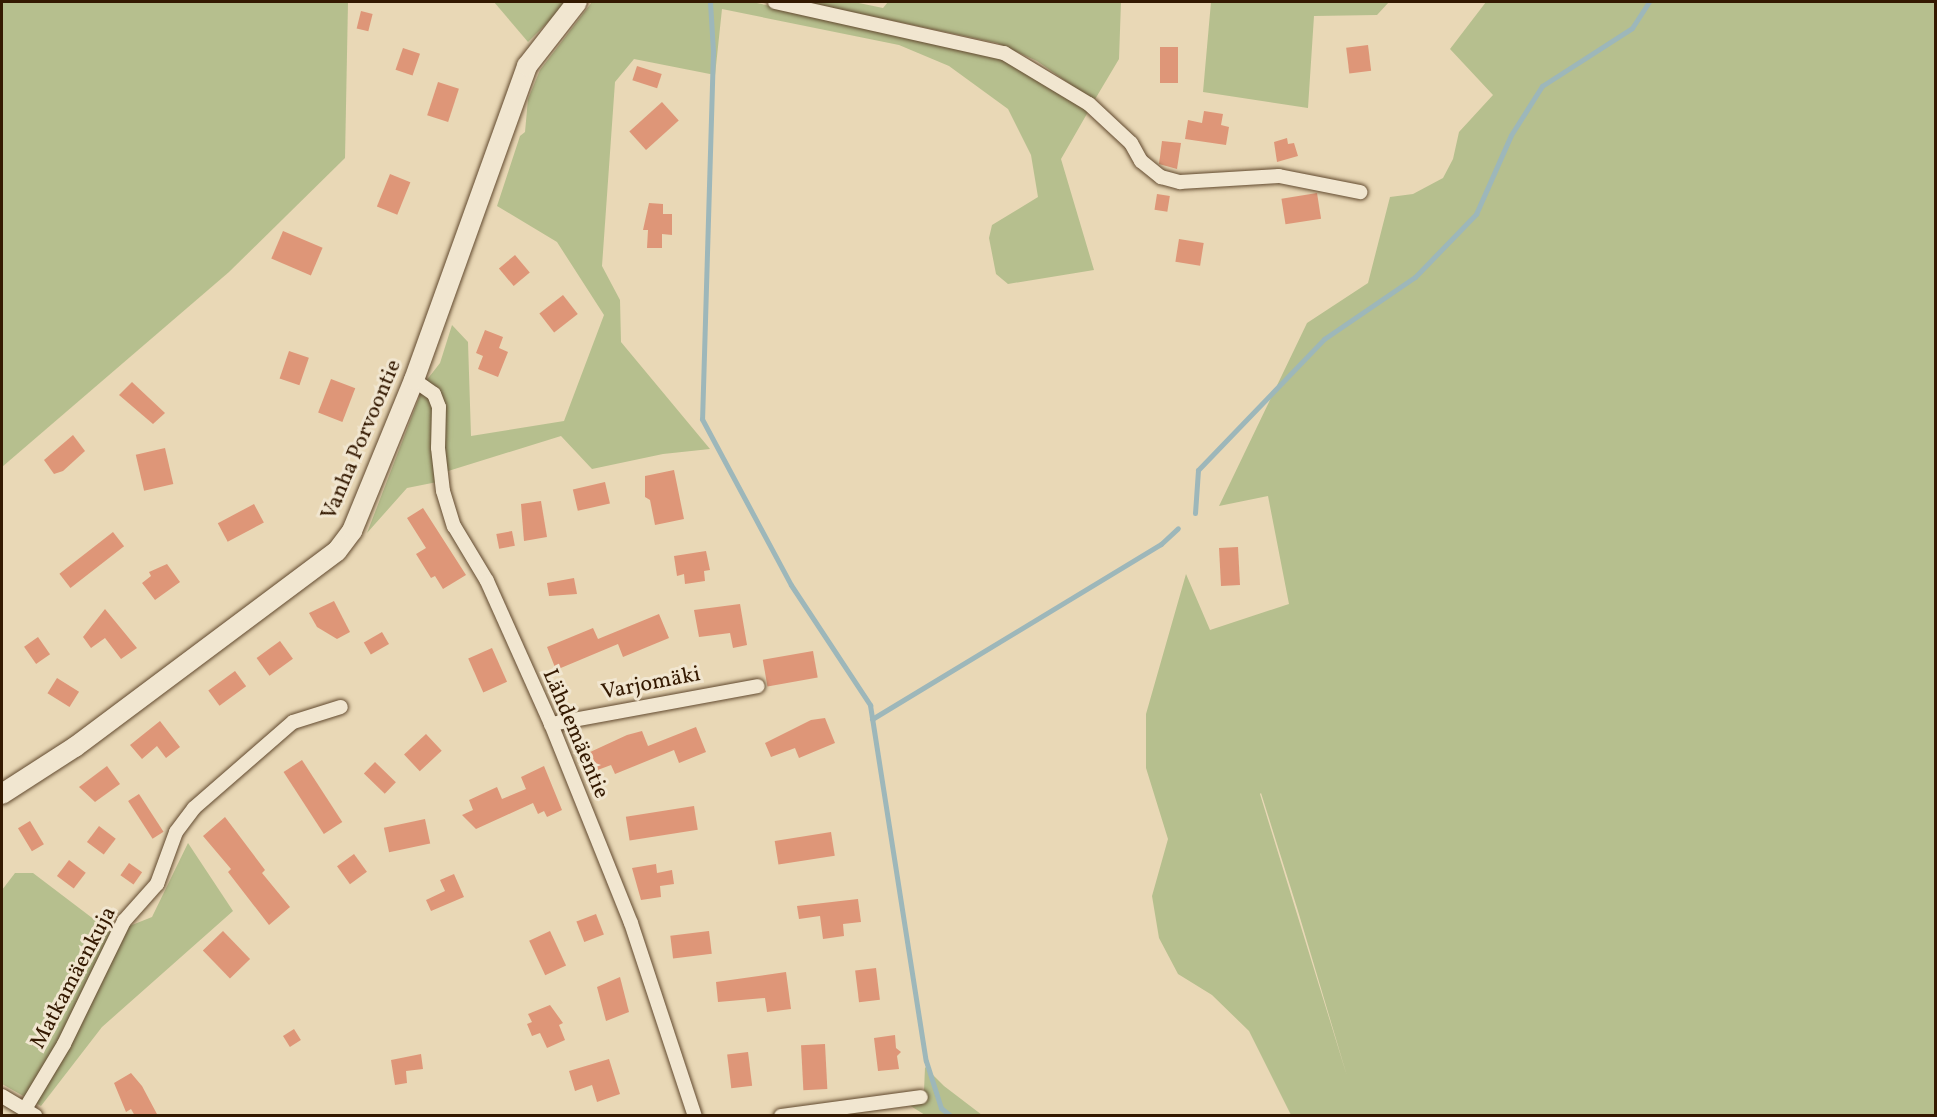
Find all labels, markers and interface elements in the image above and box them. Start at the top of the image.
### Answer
street label: Vanha Porvoontie [316,356,408,524]
street label: Varjomäki [599,661,703,707]
street label: Lähdemäentie [536,665,614,803]
street label: Matkamäenkuja [25,902,123,1054]

